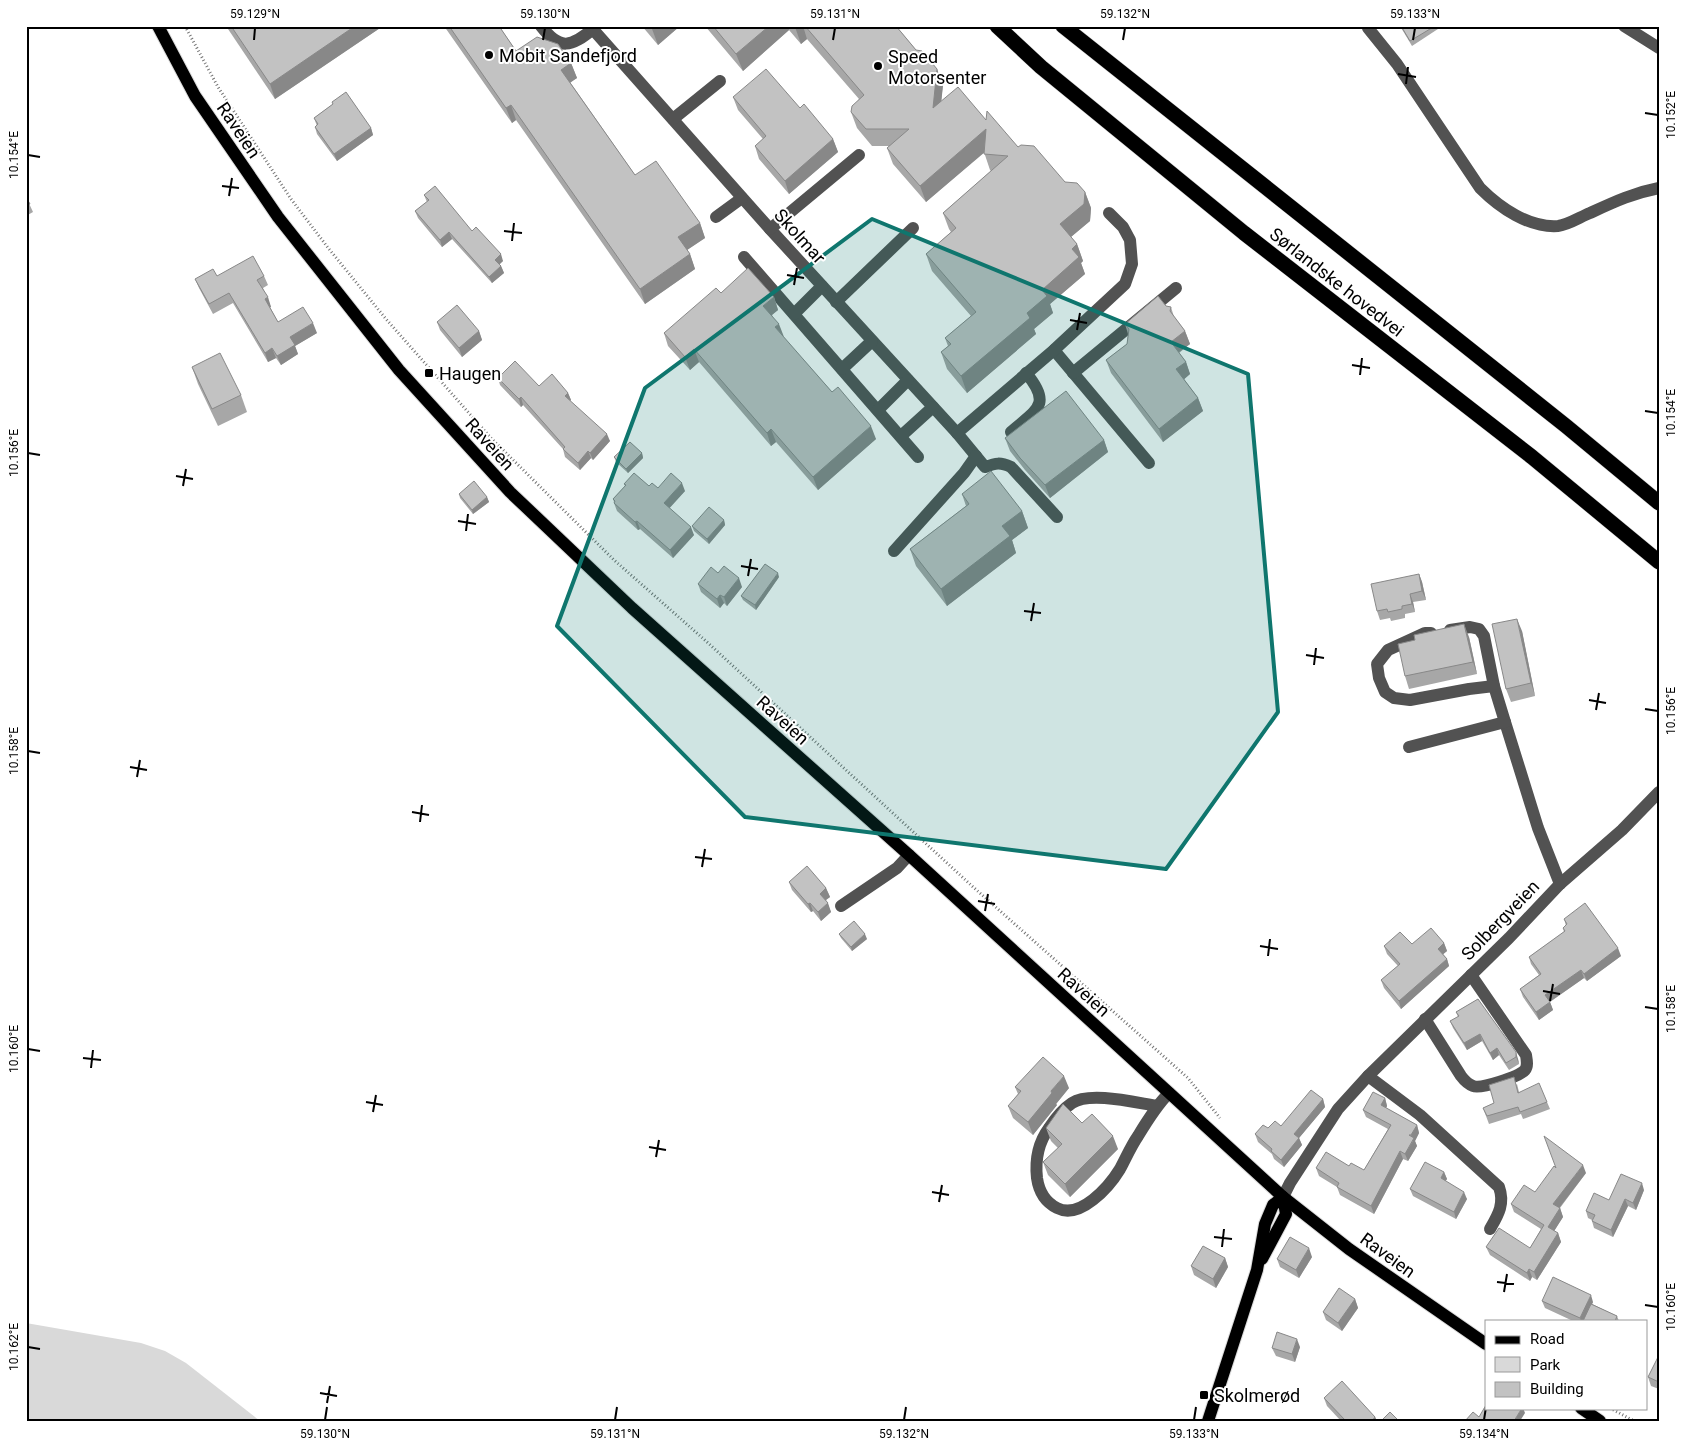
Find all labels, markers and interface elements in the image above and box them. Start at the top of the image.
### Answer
text: 59.129°N [230,7,280,21]
text: 59.130°N [520,7,570,21]
text: 59.131°N [810,7,860,21]
text: 59.132°N [1100,7,1150,21]
text: 59.133°N [1390,7,1440,21]
place label: Mobit Sandefjord [499,45,637,66]
place label: Speed Motorsenter [888,46,986,88]
marker: Mobit Sandefjord [483,49,495,61]
marker: Speed Motorsenter [872,60,884,72]
text: 10.152°E [1664,91,1678,139]
street label: Raveien [213,98,265,162]
text: 10.154°E [7,131,21,179]
street label: Skolmar [770,204,830,268]
street label: Sørlandske hovedvei [1266,223,1408,341]
place label: Haugen [439,363,501,384]
marker: Haugen [423,367,435,379]
text: 10.154°E [1664,389,1678,437]
street label: Raveien [461,414,519,474]
text: 10.156°E [7,429,21,477]
text: 10.156°E [1664,687,1678,735]
street label: Raveien [753,691,813,749]
text: 10.158°E [7,727,21,775]
street label: Solbergveien [1457,876,1543,964]
street label: Raveien [1054,963,1114,1021]
text: 10.158°E [1664,985,1678,1033]
text: 10.160°E [7,1025,21,1073]
street label: Raveien [1356,1228,1420,1282]
text: 10.160°E [1664,1283,1678,1331]
legend [1485,1320,1648,1410]
text: 10.162°E [7,1323,21,1371]
text: Road [1530,1330,1564,1348]
text: Park [1530,1356,1561,1374]
text: Building [1530,1380,1584,1398]
place label: Skolmerød [1214,1385,1300,1406]
marker: Skolmerød [1198,1389,1210,1401]
text: 59.130°N [300,1427,350,1441]
text: 59.131°N [590,1427,640,1441]
text: 59.132°N [879,1427,929,1441]
text: 59.133°N [1169,1427,1219,1441]
text: 59.134°N [1459,1427,1509,1441]

